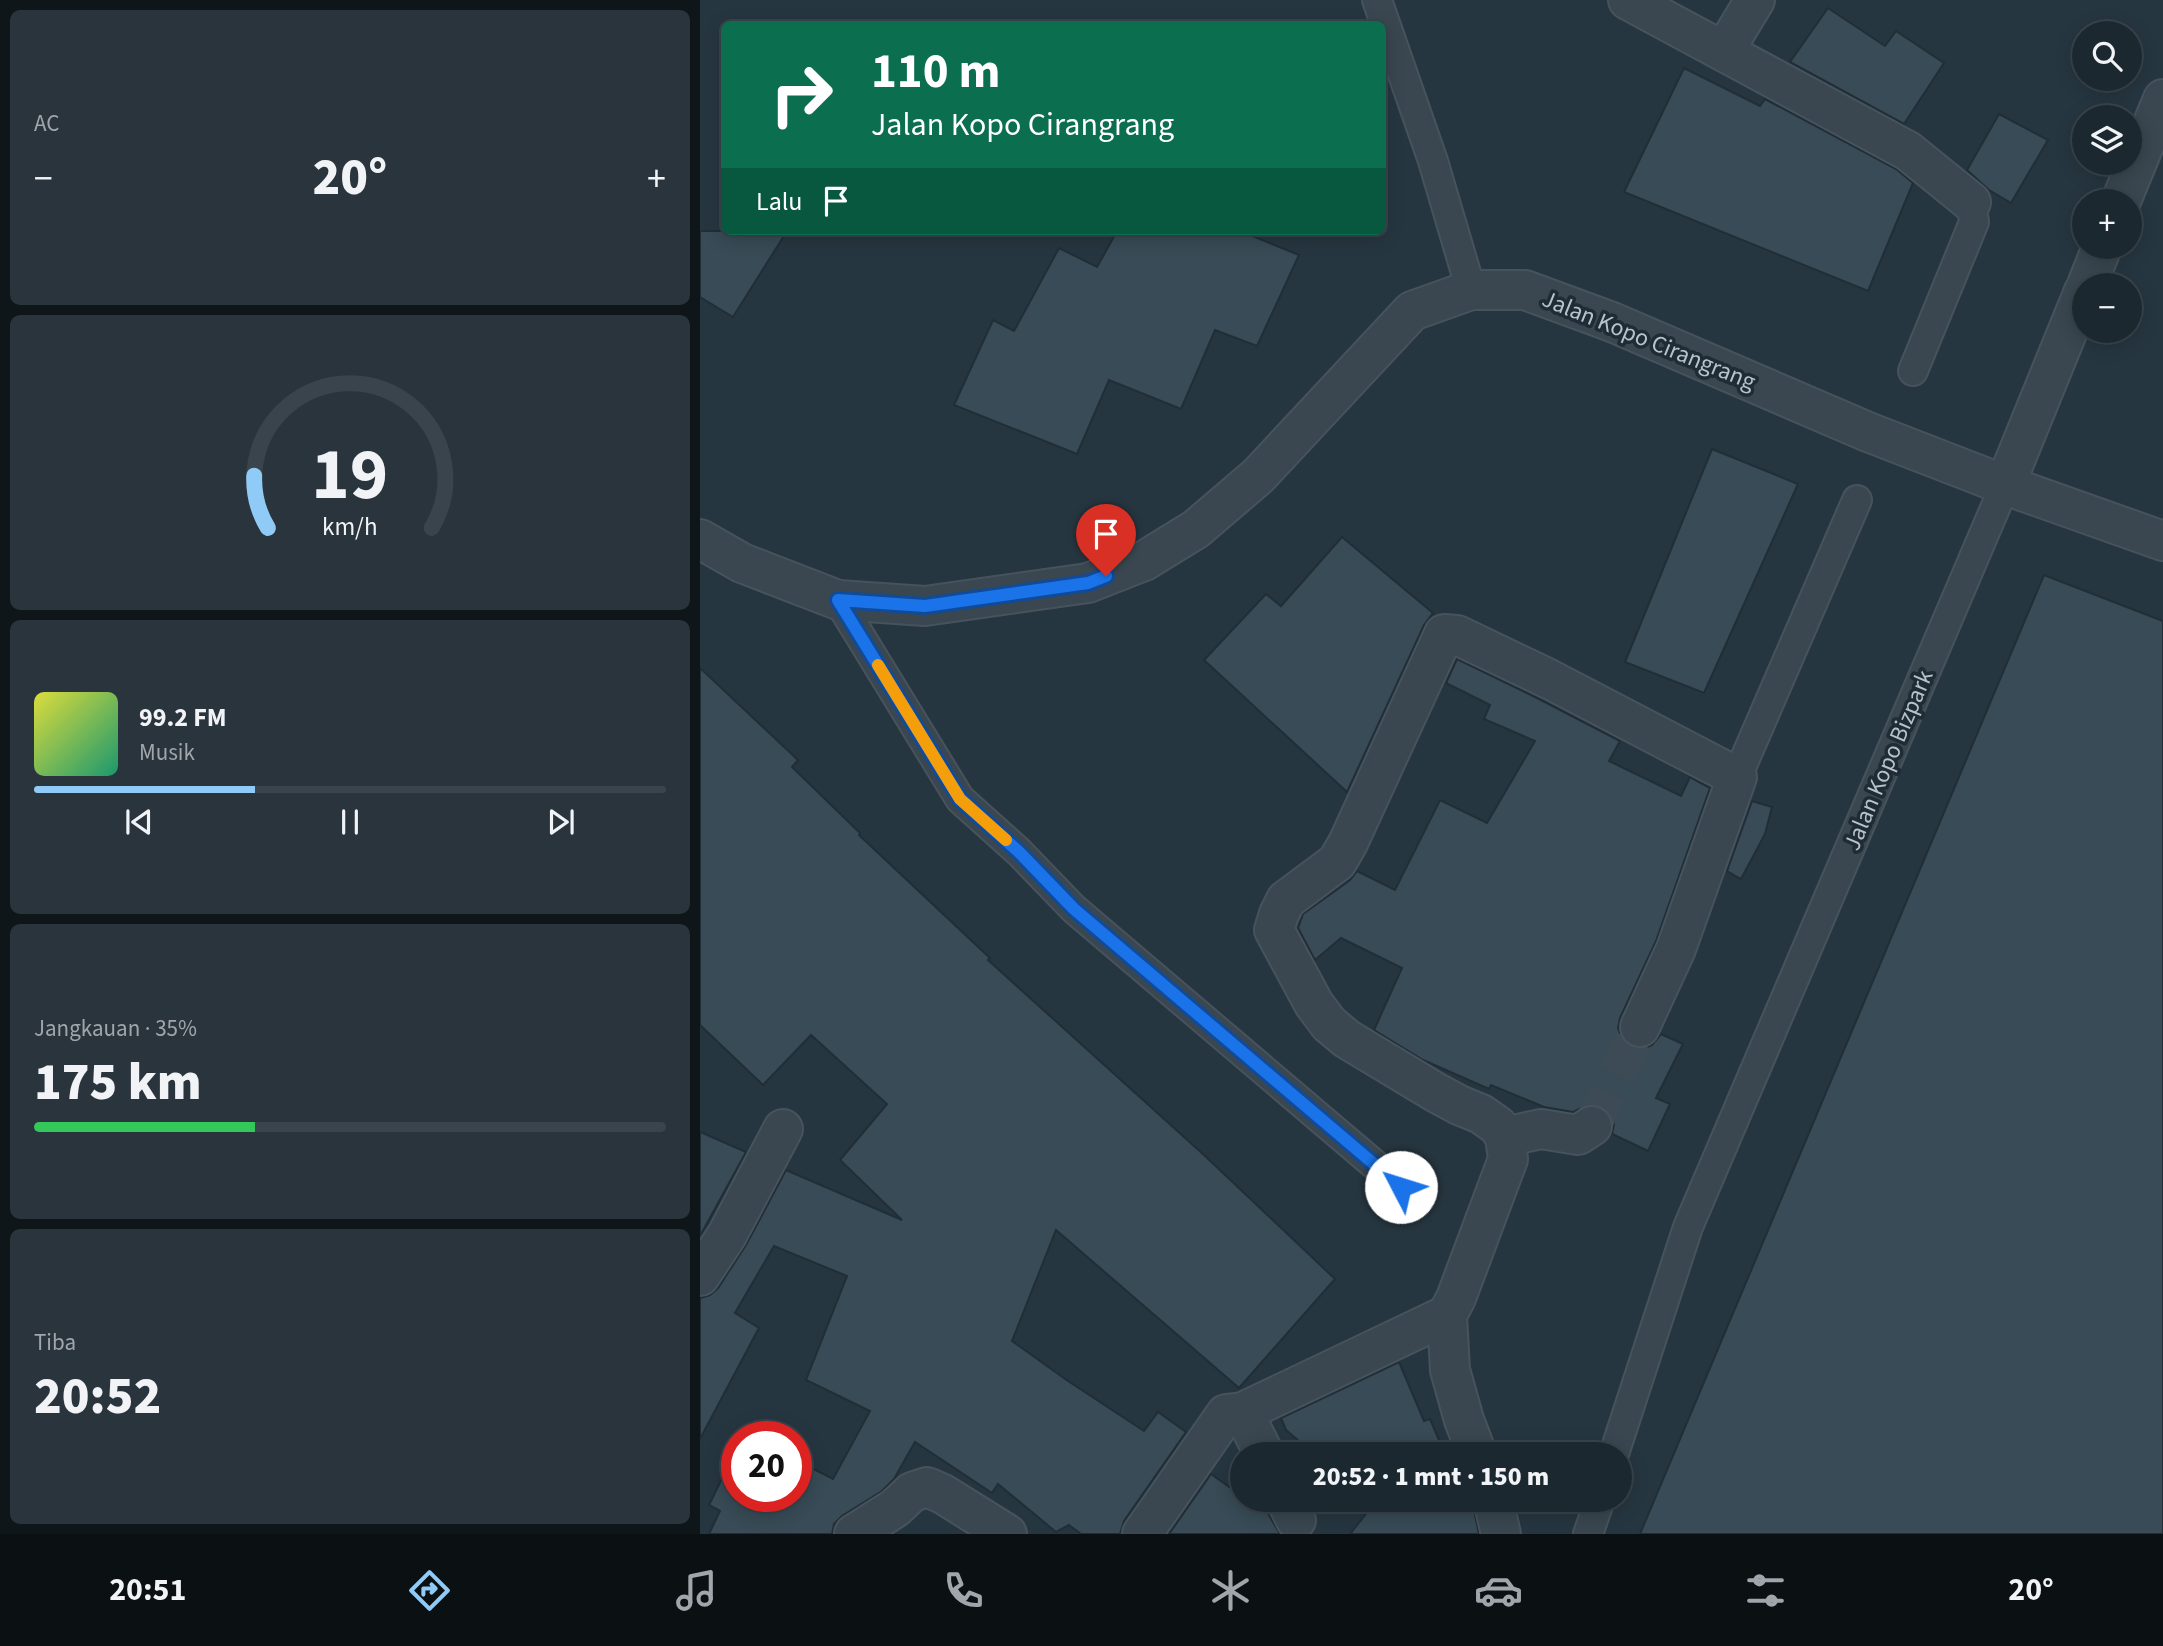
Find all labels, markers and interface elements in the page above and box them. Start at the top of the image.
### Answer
map controls [2072,21,2142,343]
button: search [2072,21,2142,91]
text: 110 m [871,37,1000,107]
icon: right [756,49,847,140]
text: Jalan Kopo Cirangrang [871,102,1174,148]
button: layers [2072,105,2142,175]
text: AC [34,107,59,140]
text: 20° [313,141,387,215]
text: − [34,152,53,206]
text: + [647,152,666,206]
icon: arrive [817,182,855,220]
text: Lalu [756,183,803,220]
button: + [2072,189,2142,259]
button: − [2072,273,2142,343]
street label: Jalan Kopo Cirangrang [1537,282,1761,399]
text: 19 [312,424,388,528]
pin [1076,504,1136,576]
text: km/h [322,509,378,545]
icon: arrive [1087,515,1125,553]
street label: Jalan Kopo Bizpark [1835,664,1942,856]
text: 99.2 FM [139,699,227,736]
text: Musik [139,736,195,769]
icon: previous [120,803,158,841]
icon: pause [331,803,369,841]
icon: next [542,803,580,841]
text: Jangkauan · 35% [34,1012,197,1045]
text: 175 km [34,1046,202,1120]
position arrow [1364,1150,1438,1224]
text: Tiba [34,1326,76,1359]
text: 20:52 [34,1360,161,1434]
speed limit sign: 20 [721,1421,812,1512]
text: 20:52 · 1 mnt · 150 m [1313,1458,1549,1495]
icon: directions [405,1566,454,1615]
icon: music [672,1566,721,1615]
icon: phone [939,1566,988,1615]
icon: climate [1206,1566,1255,1615]
icon: car [1474,1566,1523,1615]
icon: filters [1741,1566,1790,1615]
text: 20:51 [109,1567,186,1613]
text: 20° [2008,1567,2054,1613]

